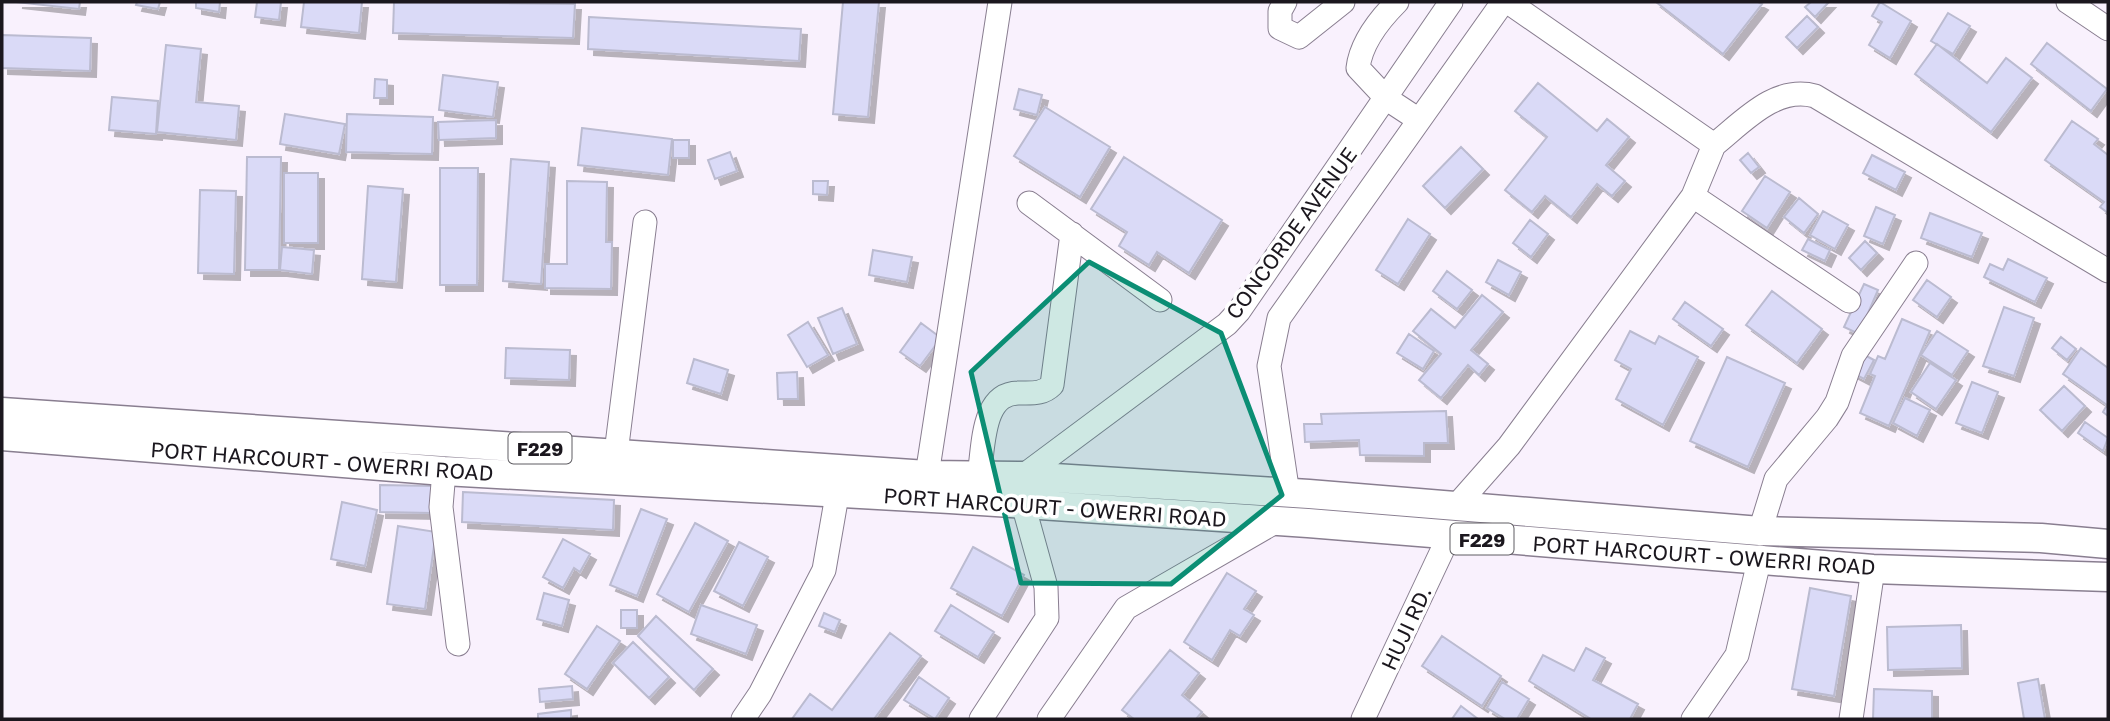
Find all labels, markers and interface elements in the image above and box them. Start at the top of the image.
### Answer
street label: CONCORDE AVENUE [1220,142,1362,324]
road number: F229 [508,432,572,463]
street label: PORT HARCOURT - OWERRI ROAD [150,436,494,486]
street label: PORT HARCOURT - OWERRI ROAD [883,482,1227,532]
road number: F229 [1450,524,1514,554]
street label: PORT HARCOURT - OWERRI ROAD [1532,530,1876,580]
street label: HUJI RD. [1375,582,1437,674]

